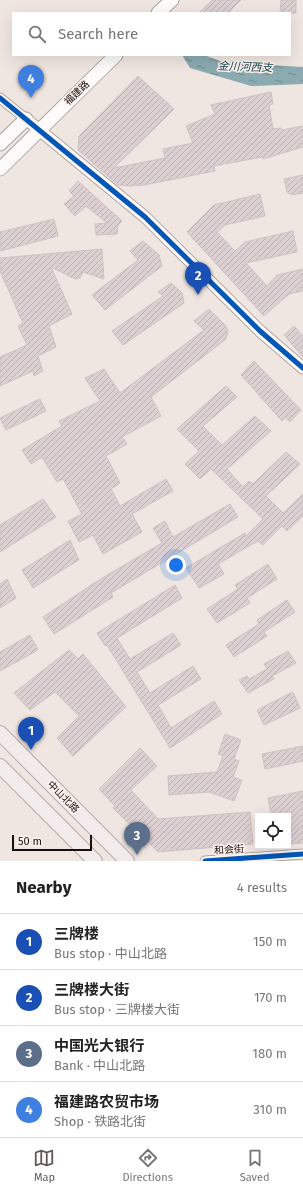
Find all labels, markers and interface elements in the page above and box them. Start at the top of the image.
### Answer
search box [12,12,291,56]
icon: search [26,23,48,45]
text: Search here [58,25,138,43]
water label: 金川河西支 [217,60,275,75]
pin: 4 [18,65,44,98]
street label: 福建路 [62,78,92,108]
pin: 2 [185,262,211,295]
your location [166,555,186,575]
pin: 1 [18,717,44,750]
street label: 中山北路 [45,779,81,815]
map controls [255,813,291,849]
button: locate [255,813,291,849]
pin: 3 [124,822,150,855]
scale bar [12,833,92,852]
text: 50 m [18,835,42,848]
street label: 和会街 [214,843,244,857]
text: Nearby [16,877,71,898]
text: 4 results [237,880,287,895]
text: 三牌楼 [54,925,99,943]
text: 1 [26,934,32,949]
text: 150 m [253,934,287,949]
text: Bus stop · 中山北路 [54,946,167,961]
text: 三牌楼大街 [54,981,129,999]
text: 2 [26,990,32,1005]
text: 170 m [254,990,287,1005]
text: Bus stop · 三牌楼大街 [54,1002,180,1017]
text: 中国光大银行 [54,1037,144,1055]
text: 3 [26,1046,32,1061]
text: 180 m [252,1046,287,1061]
text: Bank · 中山北路 [54,1058,145,1073]
text: 福建路农贸市场 [54,1093,159,1111]
text: 4 [25,1102,33,1117]
text: 310 m [253,1102,287,1117]
text: Shop · 铁路北街 [54,1114,146,1129]
tab: Map [33,1147,55,1184]
tab: Directions [122,1147,173,1184]
tab: Saved [240,1147,270,1184]

